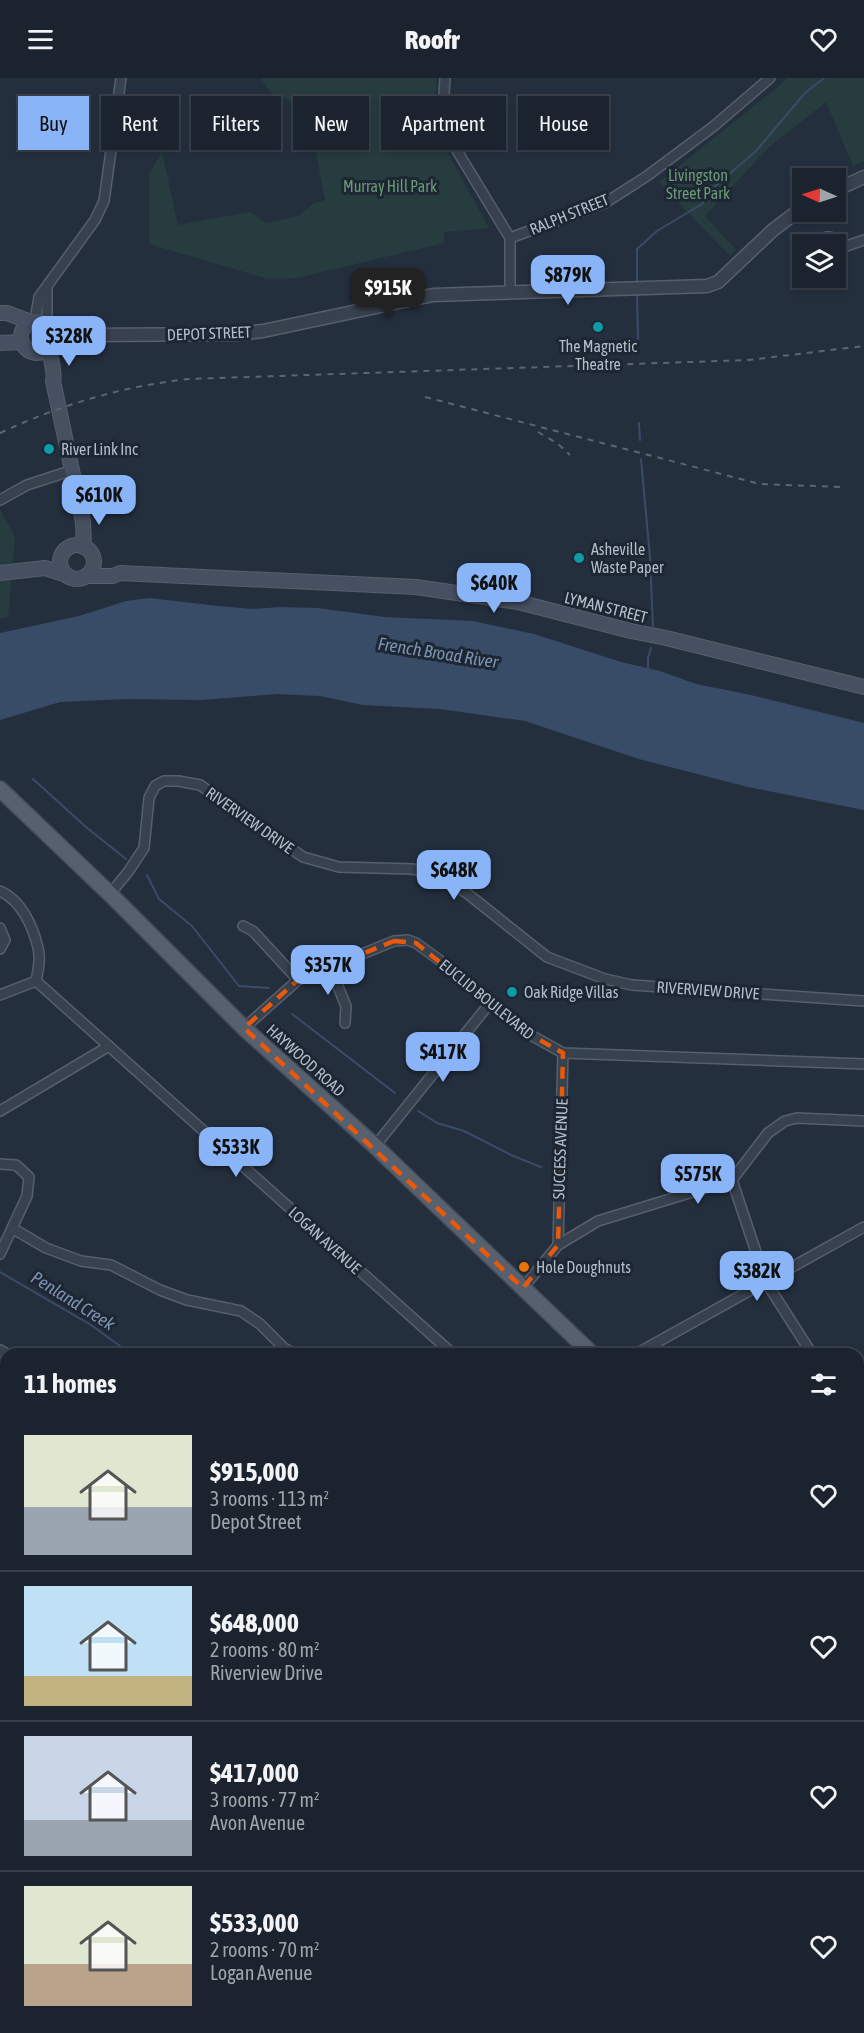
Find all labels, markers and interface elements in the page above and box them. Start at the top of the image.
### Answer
icon: menu [24,23,57,56]
icon: heart [807,23,840,56]
text: Roofr [405,24,459,55]
chip: Buy [18,96,89,150]
chip: Rent [101,96,179,150]
chip: Filters [191,96,281,150]
chip: New [293,96,369,150]
chip: Apartment [381,96,506,150]
chip: House [518,96,609,150]
park label: Livingston Street Park [666,166,730,202]
north arrow [792,168,846,222]
map controls [792,168,846,288]
park label: Murray Hill Park [343,177,437,196]
street label: RALPH STREET [527,190,611,238]
button: layers [792,234,846,288]
pin: $879K [526,255,610,306]
text: $879K [545,263,591,286]
pin: $915K [346,268,430,319]
text: $915K [365,276,411,299]
pin: $328K [27,316,111,367]
marker: The Magnetic Theatre [591,320,605,334]
street label: DEPOT STREET [167,323,251,343]
text: $328K [46,324,92,347]
place label: The Magnetic Theatre [559,337,637,373]
place label: River Link Inc [61,440,138,458]
marker: River Link Inc [42,442,56,456]
pin: $610K [57,475,141,526]
text: $610K [76,483,122,506]
place label: Asheville Waste Paper [591,540,664,577]
marker: Asheville Waste Paper [572,551,586,565]
pin: $640K [452,563,536,614]
text: $640K [471,571,517,594]
street label: LYMAN STREET [563,588,649,626]
water label: French Broad River [376,633,500,672]
street label: RIVERVIEW DRIVE [203,783,297,857]
pin: $648K [412,850,496,901]
text: $648K [431,858,477,881]
pin: $357K [286,945,370,996]
text: $357K [305,953,351,976]
street label: EUCLID BOULEVARD [436,955,538,1043]
street label: RIVERVIEW DRIVE [656,977,760,1003]
place label: Oak Ridge Villas [524,983,619,1002]
marker: Oak Ridge Villas [505,985,519,999]
street label: HAYWOOD ROAD [263,1020,349,1100]
pin: $417K [401,1032,485,1083]
text: $417K [420,1040,466,1063]
street label: SUCCESS AVENUE [549,1098,571,1200]
pin: $533K [194,1127,278,1178]
text: $533K [213,1135,259,1158]
pin: $575K [656,1154,740,1205]
text: $575K [675,1162,721,1185]
street label: LOGAN AVENUE [285,1203,365,1277]
pin: $382K [715,1251,799,1302]
place label: Hole Doughnuts [536,1258,631,1277]
text: $382K [734,1259,780,1282]
marker: Hole Doughnuts [517,1260,531,1274]
water label: Penland Creek [27,1267,120,1335]
icon: filters [807,1368,840,1401]
text: 11 homes [24,1369,117,1399]
text: $915,000 [210,1457,299,1487]
icon: home [72,1459,144,1531]
icon: heart [807,1479,840,1512]
text: 3 rooms · 113 m² [210,1487,329,1510]
text: Depot Street [210,1510,302,1533]
text: $648,000 [210,1608,299,1638]
icon: home [72,1610,144,1682]
icon: heart [807,1630,840,1663]
text: 2 rooms · 80 m² [210,1638,320,1661]
text: Riverview Drive [210,1661,323,1684]
text: $417,000 [210,1758,299,1788]
icon: home [72,1760,144,1832]
icon: heart [807,1780,840,1813]
text: 3 rooms · 77 m² [210,1788,320,1811]
text: Avon Avenue [210,1811,305,1834]
text: $533,000 [210,1908,299,1938]
icon: home [72,1910,144,1982]
icon: heart [807,1930,840,1963]
text: 2 rooms · 70 m² [210,1938,320,1961]
text: Logan Avenue [210,1961,312,1984]

